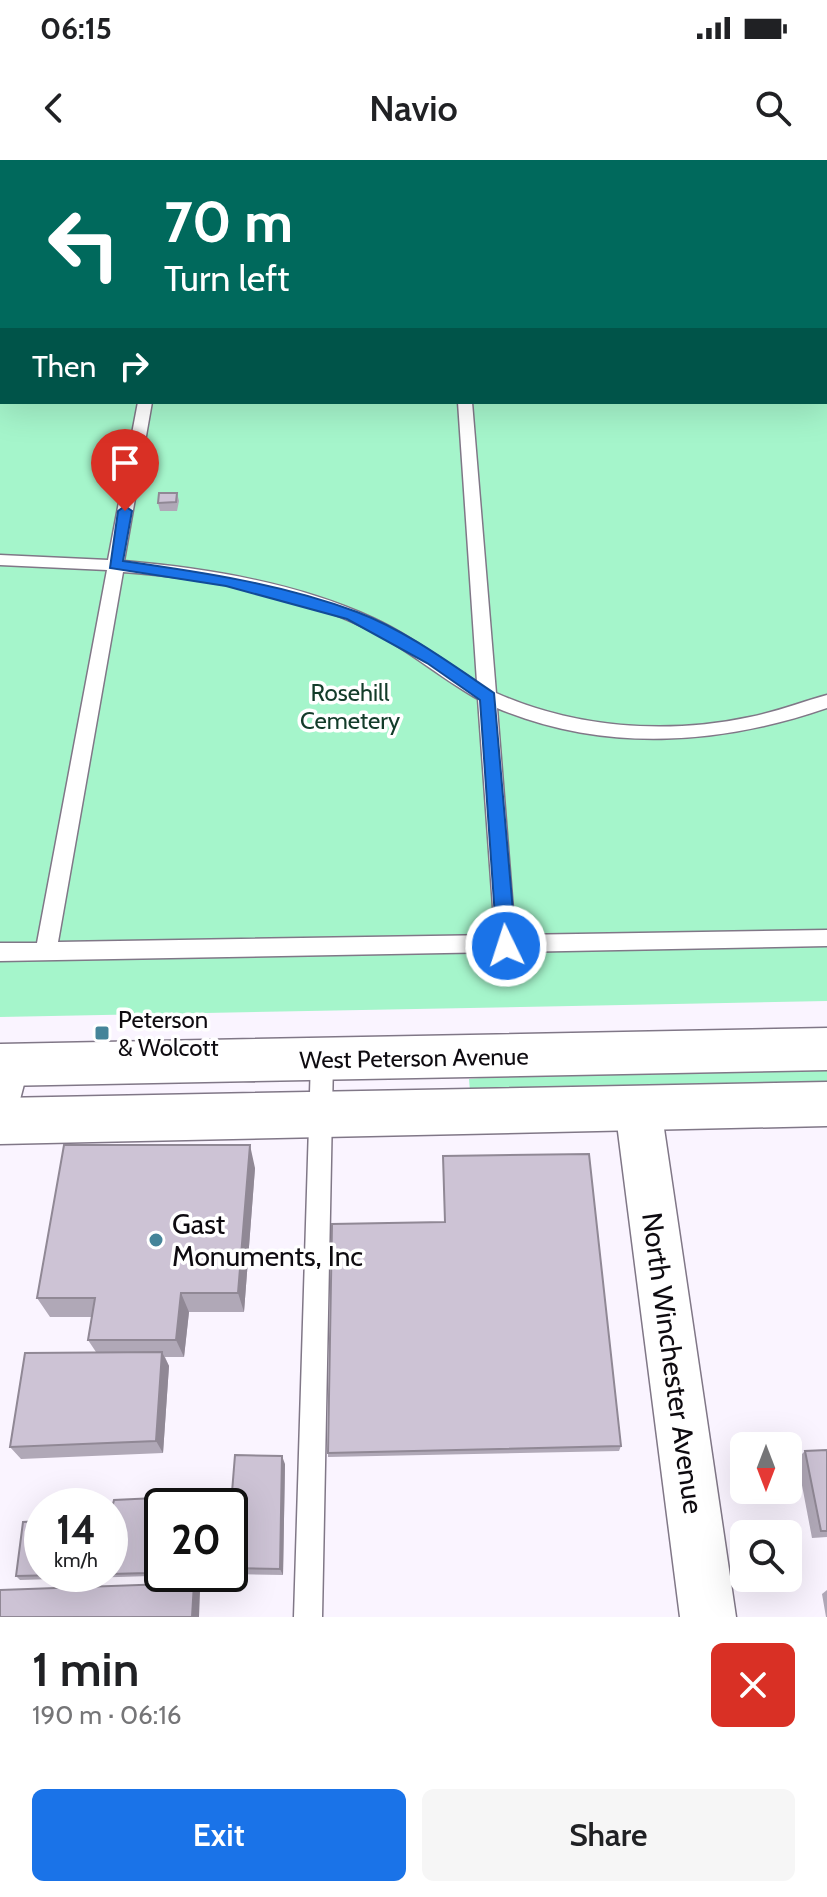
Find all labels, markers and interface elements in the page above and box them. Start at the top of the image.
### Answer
text: 06:15 [40,10,112,47]
icon: back [32,86,76,130]
text: Navio [369,86,458,130]
icon: search [751,86,795,130]
text: 70 m [164,188,293,256]
icon: left [32,192,136,296]
text: Turn left [164,256,289,300]
icon: right [112,344,156,388]
text: Then [32,348,96,385]
pin [91,429,159,511]
icon: arrive [103,441,147,485]
park label: Rosehill Cemetery [300,678,400,735]
position arrow [464,904,548,988]
place label: Peterson & Wolcott [118,1005,219,1062]
marker: Peterson & Wolcott [93,1024,111,1042]
street label: West Peterson Avenue [299,1042,529,1074]
place label: Gast Monuments, Inc [172,1207,363,1273]
street label: North Winchester Avenue [635,1210,711,1516]
marker: Gast Monuments, Inc [147,1231,165,1249]
north arrow [730,1432,802,1504]
map controls [730,1432,802,1592]
speed limit sign: 20 [144,1488,248,1592]
text: 14 [56,1505,96,1554]
button: search [730,1520,802,1592]
text: km/h [54,1548,98,1572]
text: 1 min [32,1640,139,1698]
button: close [711,1643,795,1727]
text: 190 m · 06:16 [32,1699,182,1731]
button: Exit [32,1789,406,1881]
button: Share [422,1789,795,1881]

